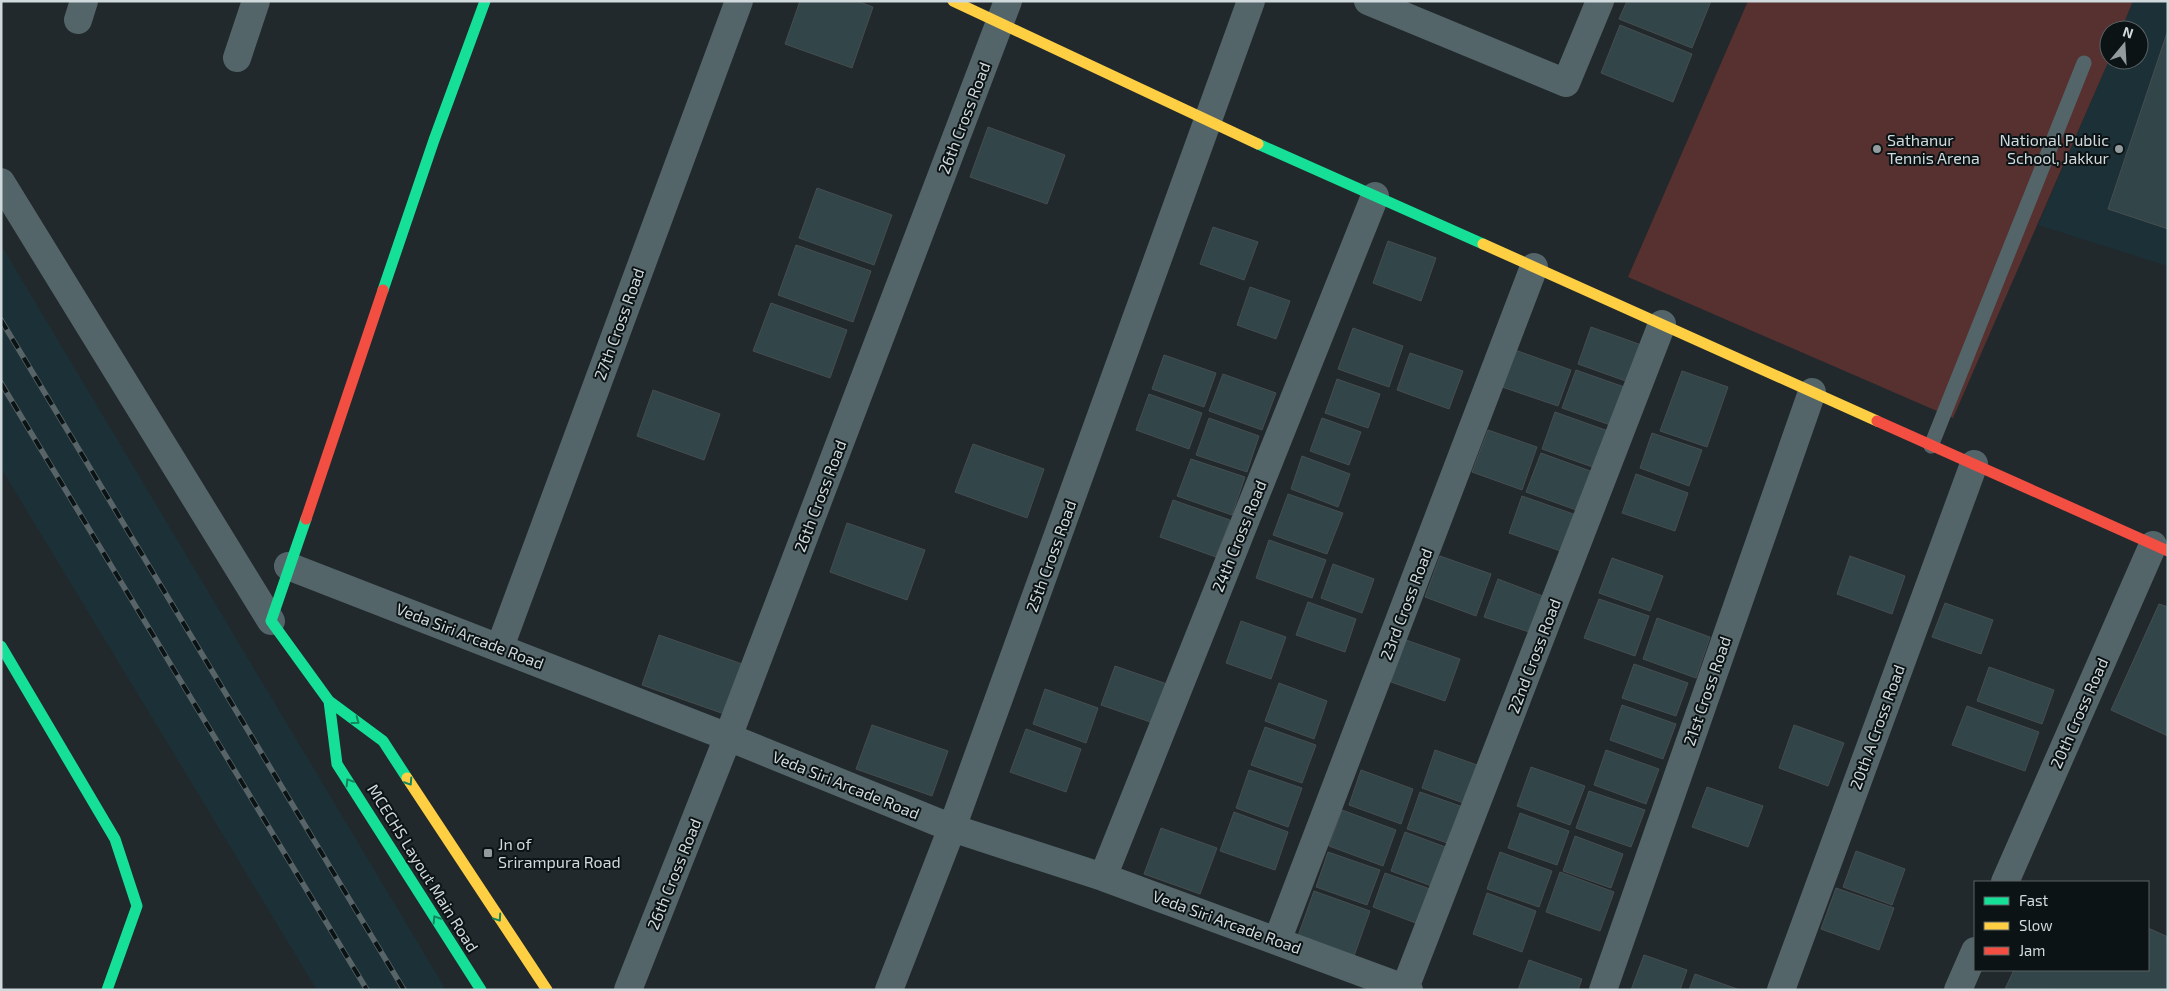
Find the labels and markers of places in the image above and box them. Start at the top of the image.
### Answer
place label: Sathanur Tennis Arena [1887,130,1980,167]
place label: National Public School, Jakkur [2000,130,2110,167]
marker: Sathanur Tennis Arena [1871,143,1883,155]
marker: National Public School, Jakkur [2113,143,2125,155]
place label: Jn of Srirampura Road [498,834,621,871]
marker: Jn of Srirampura Road [482,847,494,859]

